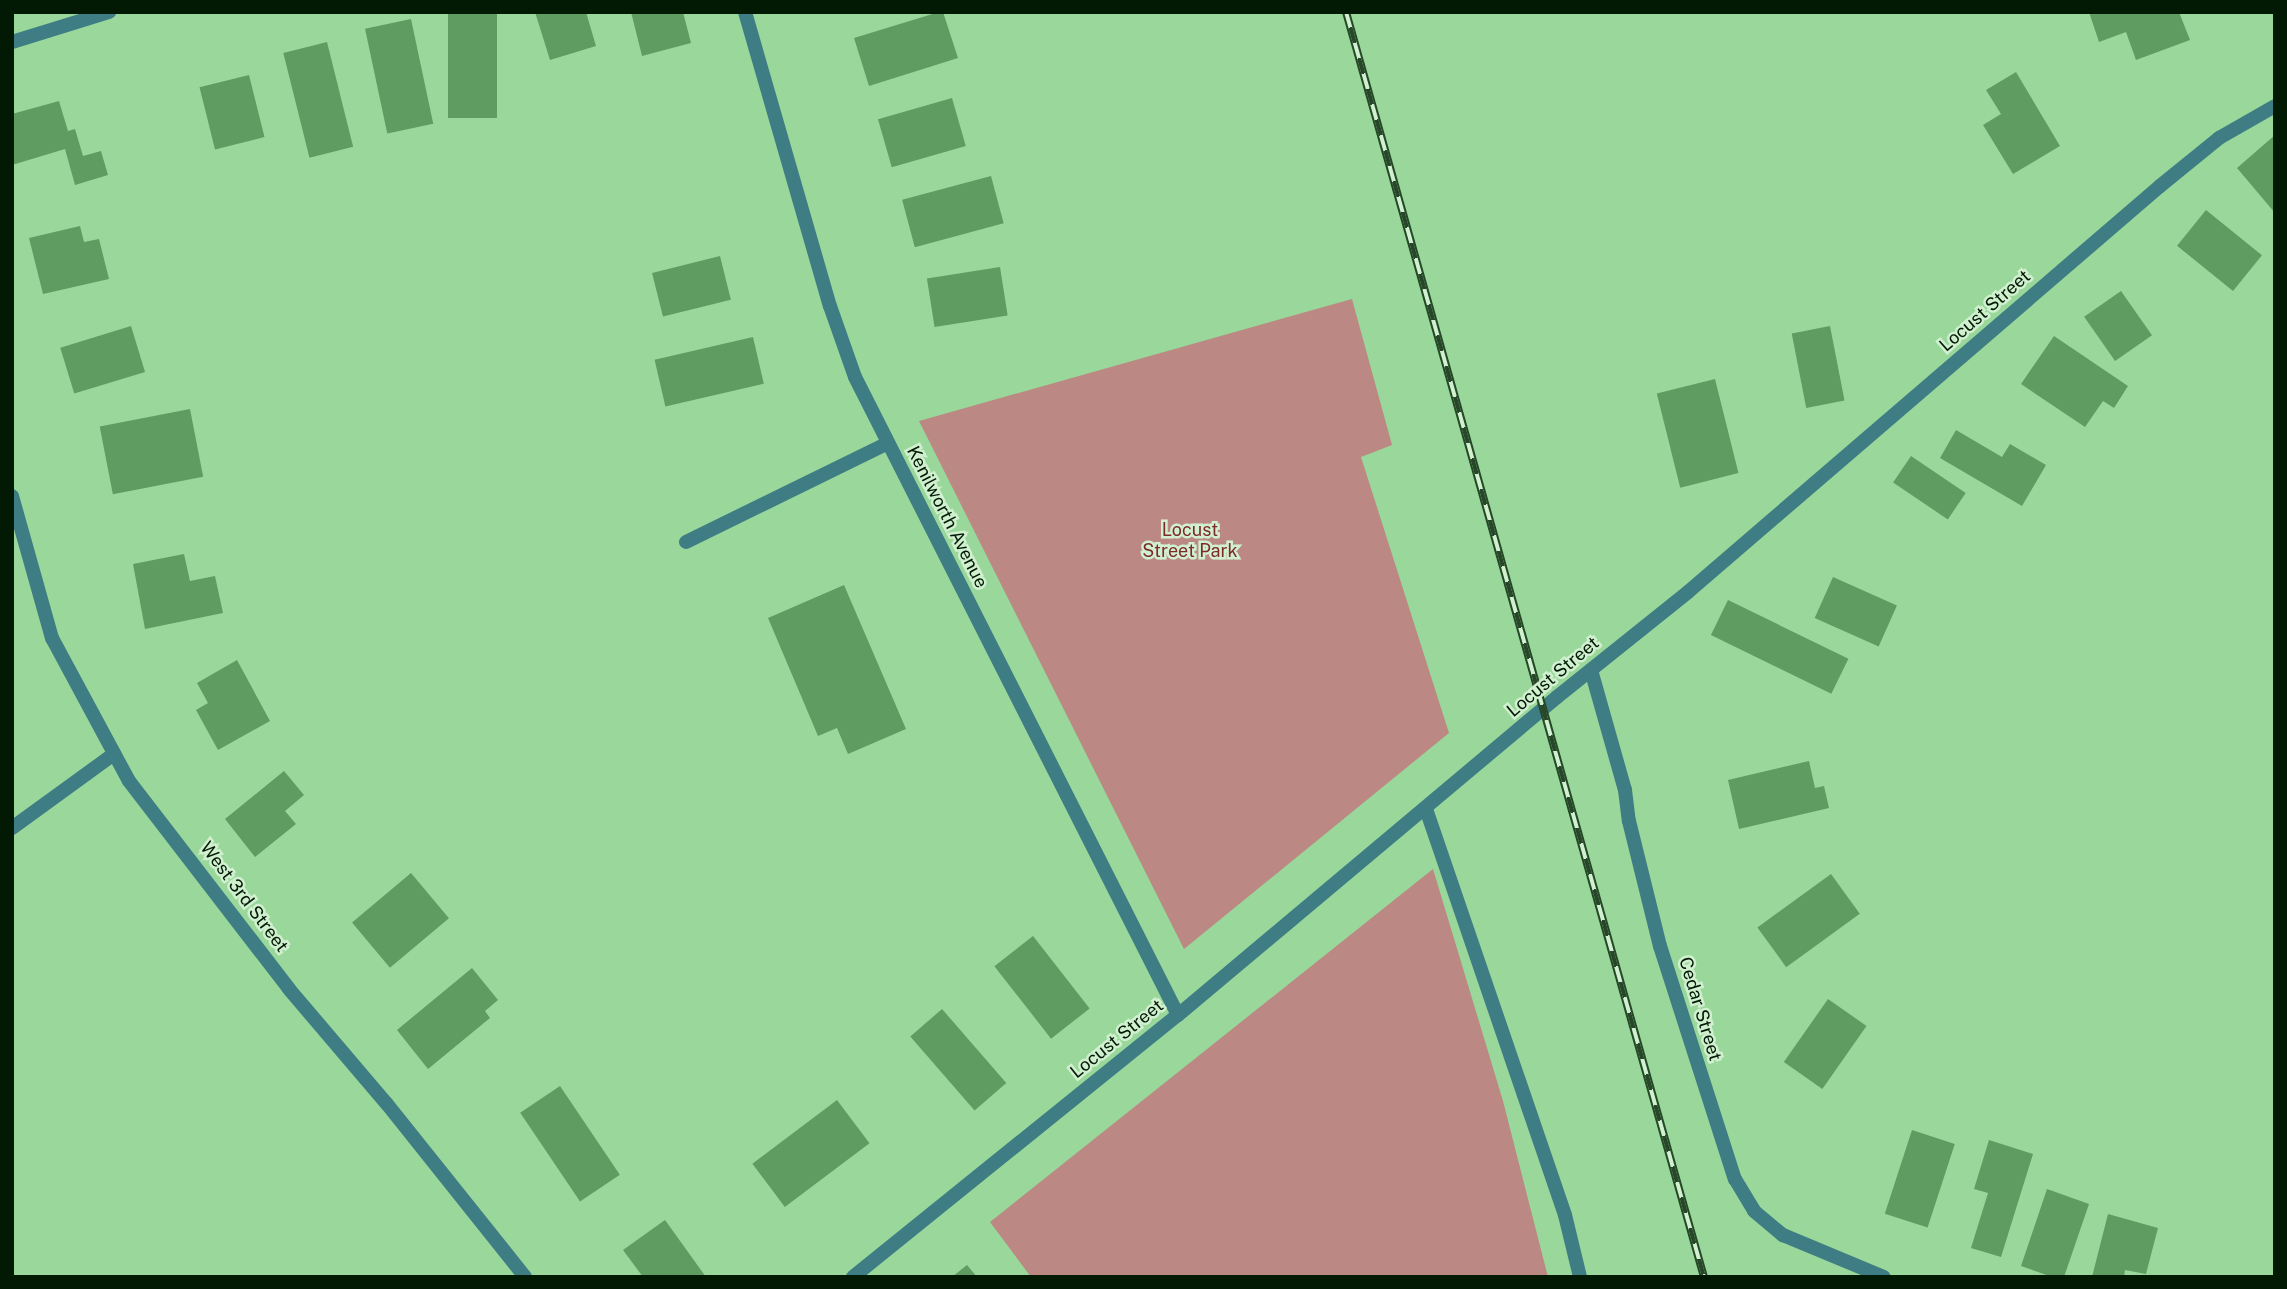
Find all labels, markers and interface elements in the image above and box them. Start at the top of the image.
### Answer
street label: Locust Street [1935,266,2035,356]
street label: Kenilworth Avenue [902,442,992,592]
park label: Locust Street Park [1142,520,1238,562]
street label: Locust Street [1503,632,1603,722]
street label: West 3rd Street [195,838,293,956]
street label: Cedar Street [1674,955,1726,1063]
street label: Locust Street [1066,995,1168,1083]

